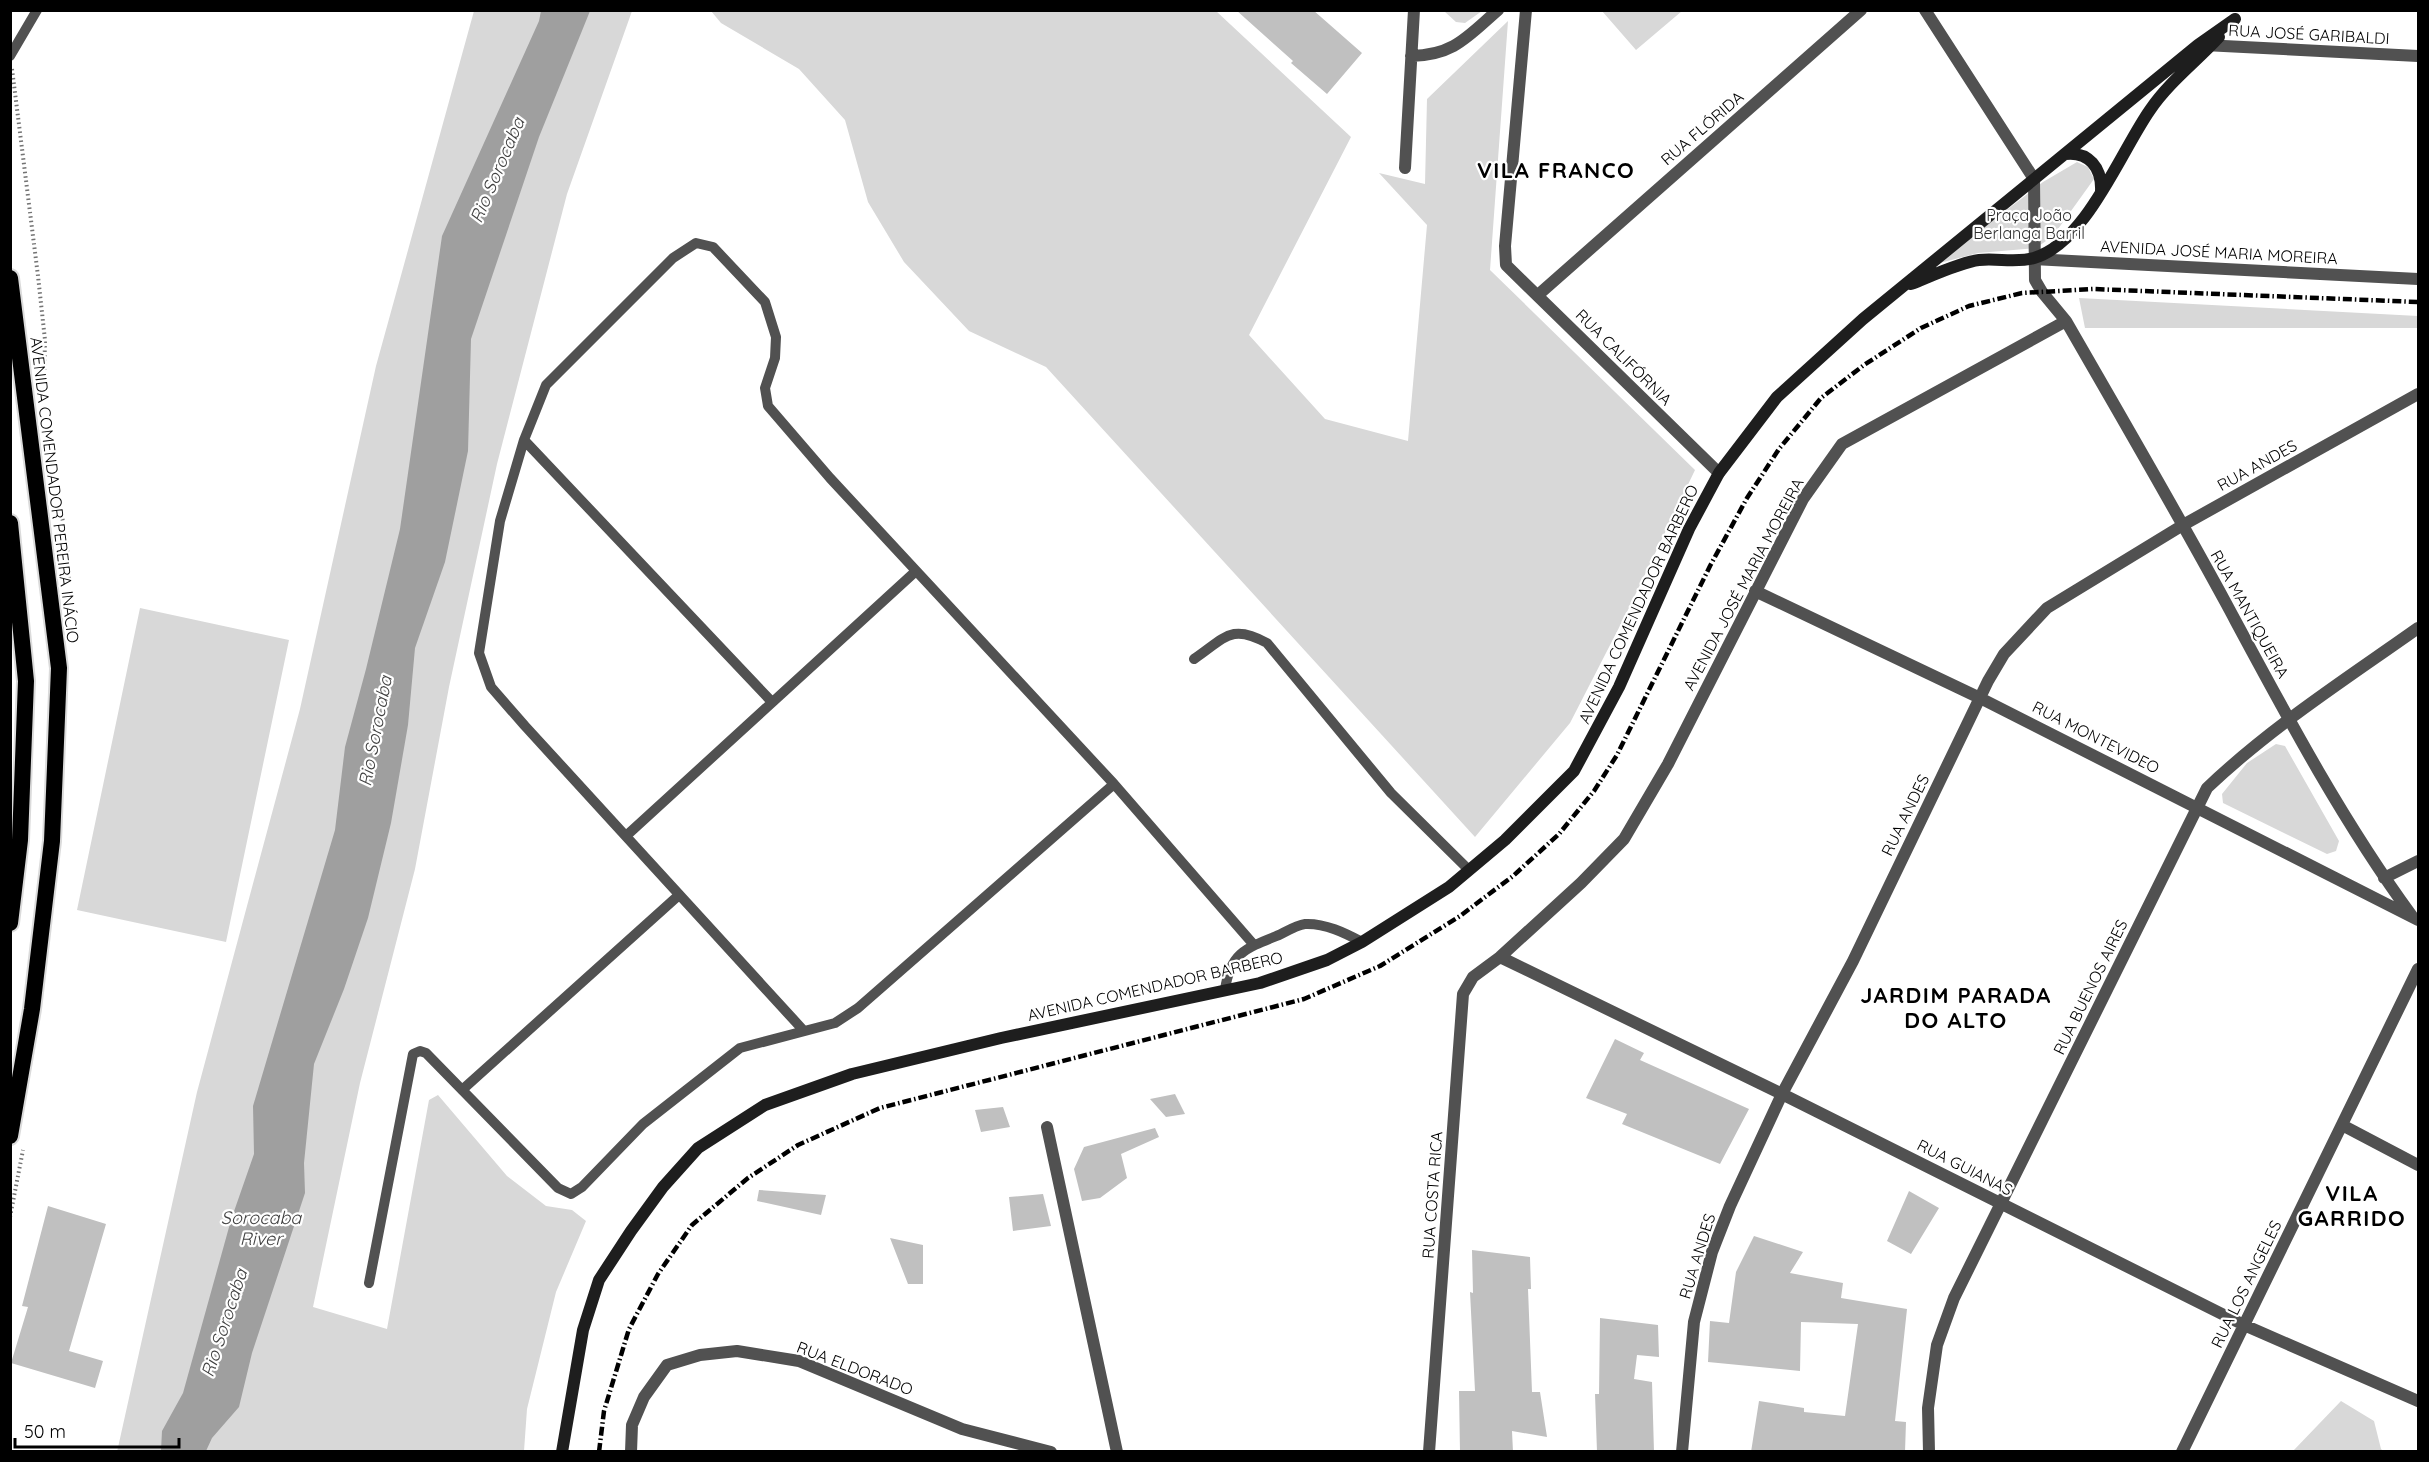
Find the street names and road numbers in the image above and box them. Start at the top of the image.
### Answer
street label: RUA JOSÉ GARIBALDI [2228,20,2390,48]
street label: RUA FLÓRIDA [1657,87,1747,169]
street label: AVENIDA JOSÉ MARIA MOREIRA [2100,236,2338,268]
street label: RUA CALIFÓRNIA [1572,305,1676,409]
street label: AVENIDA COMENDADOR PEREIRA INÁCIO [26,336,84,644]
street label: RUA ANDES [2214,435,2300,495]
street label: AVENIDA JOSÉ MARIA MOREIRA [1678,474,1808,694]
street label: AVENIDA COMENDADOR BARBERO [1574,481,1702,727]
street label: RUA MANTIQUEIRA [2206,546,2294,682]
street label: RUA MONTEVIDEO [2029,696,2163,778]
street label: RUA ANDES [1877,771,1933,859]
street label: RUA BUENOS AIRES [2049,916,2131,1058]
street label: AVENIDA COMENDADOR BARBERO [1025,947,1285,1025]
street label: RUA COSTA RICA [1418,1131,1446,1259]
street label: RUA GUIANAS [1914,1134,2016,1200]
street label: RUA ANDES [1675,1211,1719,1301]
street label: RUA LOS ANGELES [2206,1217,2286,1351]
street label: RUA ELDORADO [794,1337,916,1399]

